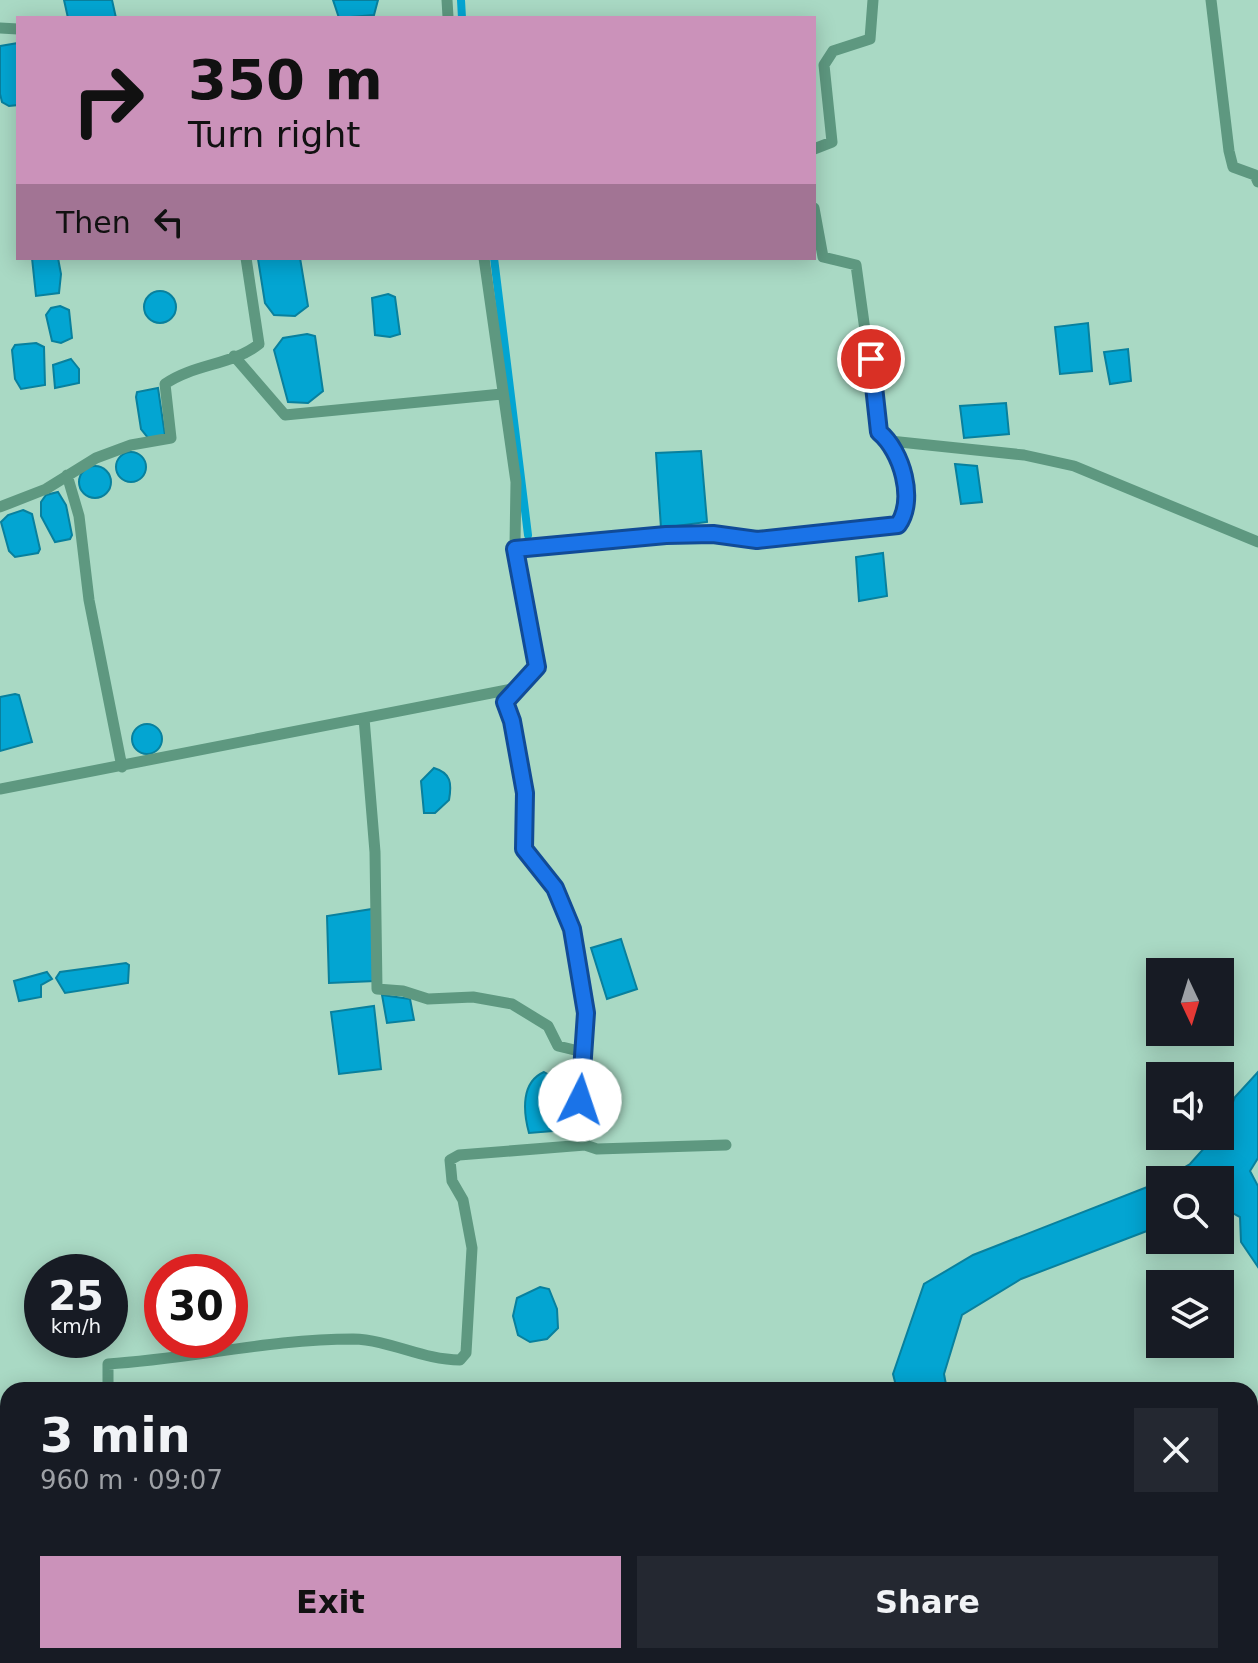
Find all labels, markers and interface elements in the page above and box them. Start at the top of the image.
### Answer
text: 350 m [188,47,383,112]
icon: right [56,48,160,152]
text: Turn right [188,114,360,155]
icon: left [147,200,191,244]
text: Then [56,205,131,240]
pin [837,325,905,393]
icon: arrive [849,337,893,381]
north arrow [1146,958,1234,1046]
map controls [1146,958,1234,1358]
position arrow [538,1058,622,1142]
button: sound [1146,1062,1234,1150]
button: search [1146,1166,1234,1254]
speed limit sign: 30 [144,1254,248,1358]
button: layers [1146,1270,1234,1358]
text: 25 [48,1273,104,1319]
text: km/h [51,1314,101,1338]
text: 3 min [40,1407,191,1463]
button: close [1134,1408,1218,1492]
text: 960 m · 09:07 [40,1465,223,1495]
button: Exit [40,1556,621,1648]
button: Share [637,1556,1218,1648]

